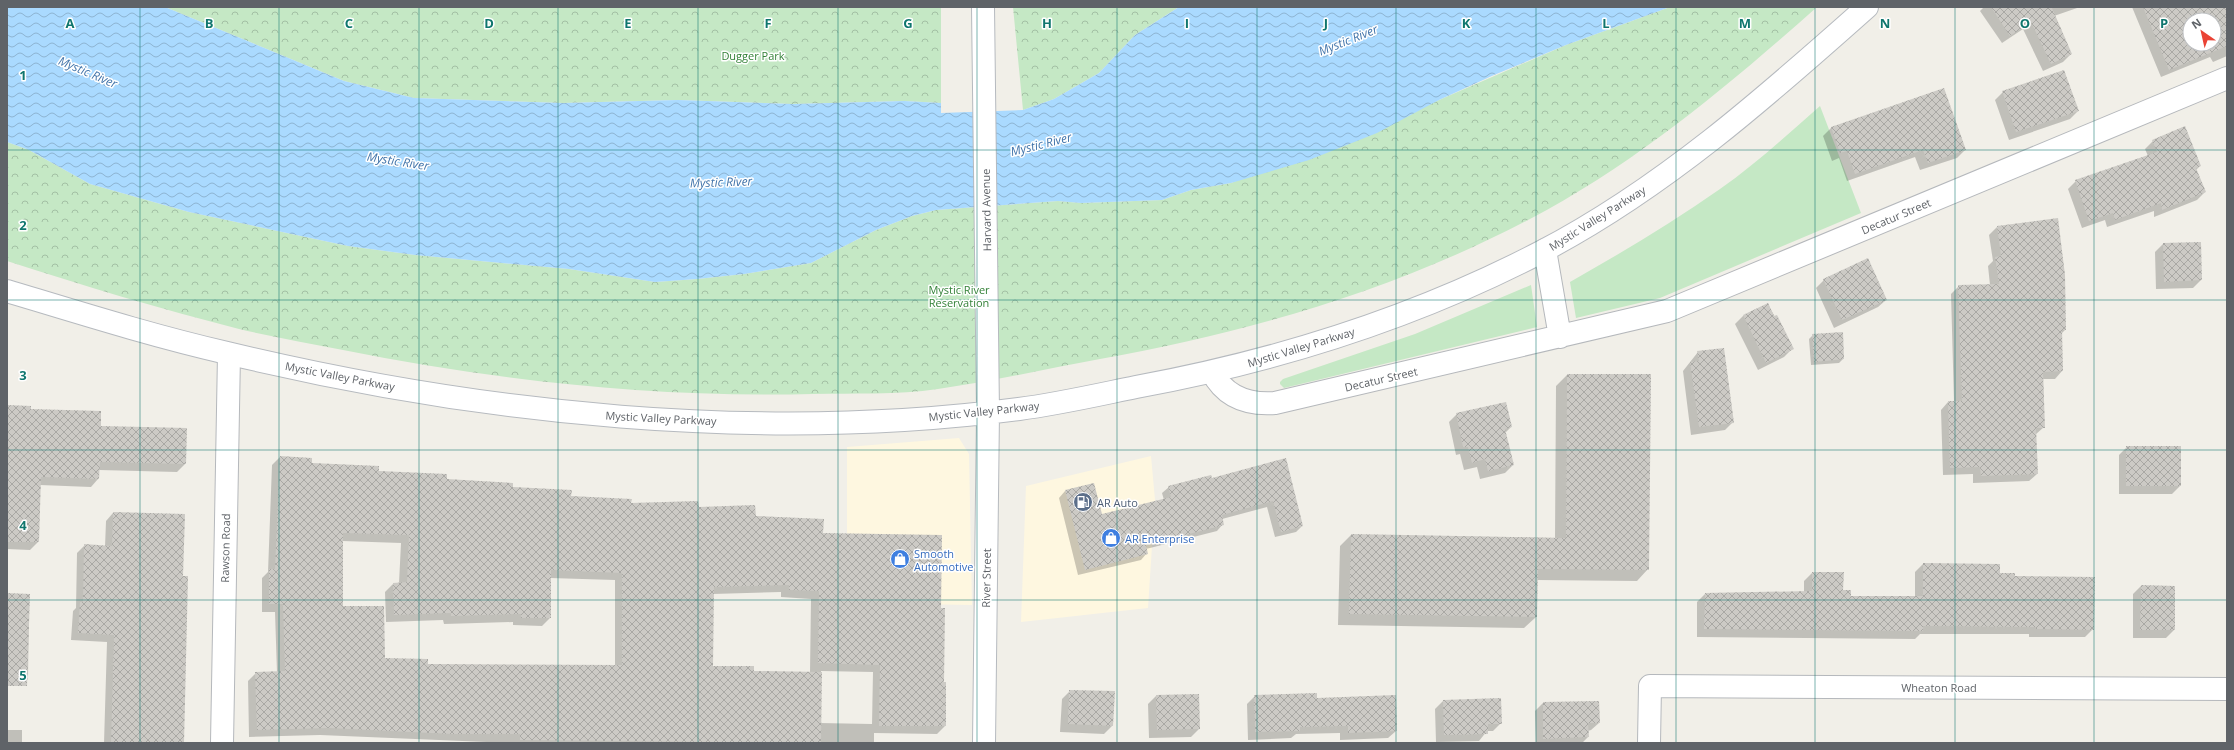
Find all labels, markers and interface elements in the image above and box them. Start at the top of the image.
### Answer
north arrow [2182,12,2222,52]
text: A [66,14,75,32]
text: B [205,14,214,32]
text: C [345,14,353,32]
text: D [484,14,494,32]
text: E [624,14,632,32]
text: F [764,14,772,32]
text: G [903,14,913,32]
text: H [1042,14,1052,32]
text: I [1185,14,1189,32]
text: J [1323,14,1328,32]
text: K [1462,14,1471,32]
text: L [1602,14,1610,32]
text: M [1739,14,1751,32]
text: N [1880,14,1890,32]
text: O [2020,14,2030,32]
text: P [2160,14,2168,32]
text: N [2188,15,2204,32]
water label: Mystic River [1316,20,1381,60]
park label: Dugger Park [721,48,785,63]
water label: Mystic River [56,52,121,93]
text: 1 [19,66,27,84]
water label: Mystic River [1009,128,1075,160]
water label: Mystic River [366,148,431,174]
street label: Harvard Avenue [978,169,994,251]
water label: Mystic River [690,172,754,192]
street label: Mystic Valley Parkway [1546,182,1649,254]
street label: Decatur Street [1859,195,1933,237]
text: 2 [19,216,27,234]
park label: Mystic River Reservation [928,282,990,310]
street label: Mystic Valley Parkway [1246,323,1357,370]
street label: Mystic Valley Parkway [284,358,397,394]
street label: Decatur Street [1343,363,1419,395]
text: 3 [19,366,27,384]
street label: Mystic Valley Parkway [928,398,1041,424]
street label: Mystic Valley Parkway [605,408,717,428]
fuel station icon: AR Auto [1072,491,1094,513]
place label: AR Auto [1097,495,1138,510]
street label: Rawson Road [217,513,233,583]
text: 4 [19,516,27,534]
shop icon: AR Enterprise [1100,527,1122,549]
place label: AR Enterprise [1125,531,1194,546]
place label: Smooth Automotive [914,546,973,574]
shop icon: Smooth Automotive [889,548,911,570]
street label: River Street [978,548,994,608]
text: 5 [19,666,27,684]
street label: Wheaton Road [1901,680,1977,695]

